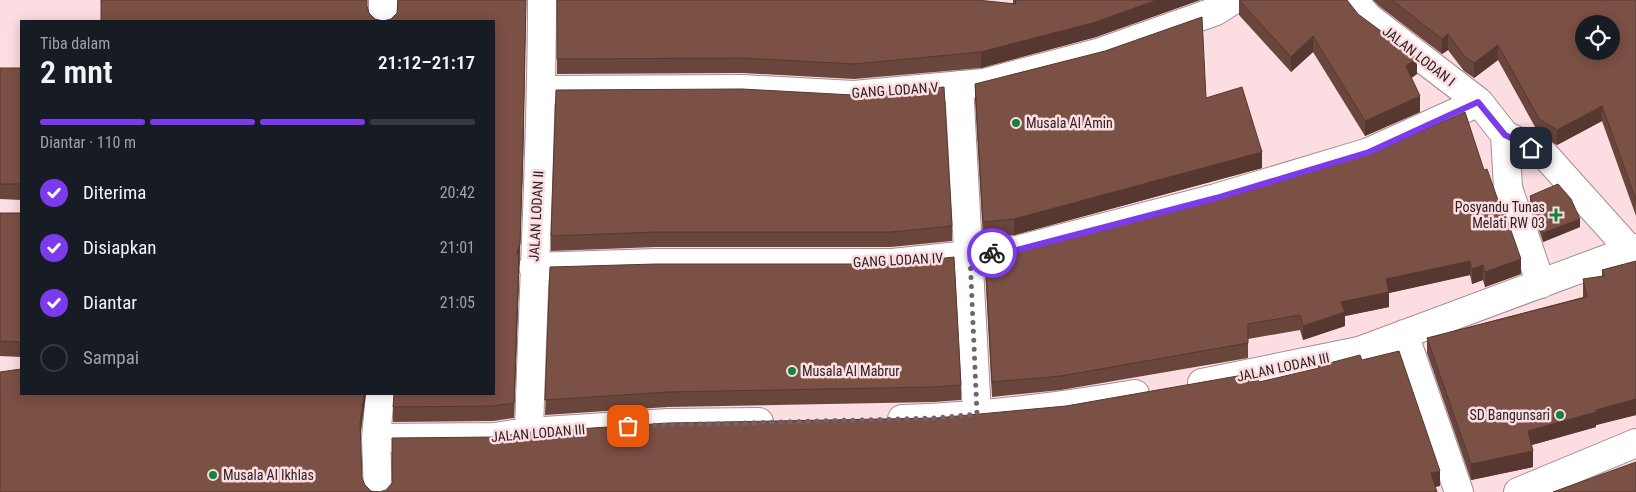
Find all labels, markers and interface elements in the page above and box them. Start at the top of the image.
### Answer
map controls [1575,15,1620,60]
button: locate [1575,15,1620,60]
street label: JALAN LODAN I [1380,23,1458,89]
text: Tiba dalam [40,34,110,53]
text: 21:12–21:17 [378,51,475,74]
text: 2 mnt [40,53,113,91]
street label: GANG LODAN V [851,79,939,101]
place label: Musala Al Amin [1026,115,1113,131]
marker: Musala Al Amin [1010,117,1022,129]
pin [1510,127,1552,169]
text: Diantar · 110 m [40,133,136,152]
icon: home [1517,134,1545,162]
street label: JALAN LODAN II [526,170,546,262]
icon: check [40,179,68,207]
text: Diterima [83,181,146,204]
text: 20:42 [440,183,475,202]
place label: Posyandu Tunas Melati RW 03 [1455,199,1545,231]
marker: Posyandu Tunas Melati RW 03 [1549,208,1563,222]
courier [967,228,1017,278]
icon: check [40,234,68,262]
text: Disiapkan [83,236,157,259]
text: 21:01 [440,238,475,257]
icon: bike [978,239,1006,267]
street label: GANG LODAN IV [852,250,944,270]
icon: check [40,289,68,317]
text: Diantar [83,291,137,314]
text: 21:05 [440,293,475,312]
text: Sampai [83,346,139,369]
street label: JALAN LODAN III [1235,349,1331,385]
place label: Musala Al Mabrur [802,363,900,379]
marker: Musala Al Mabrur [786,365,798,377]
pin [607,405,649,447]
place label: SD Bangunsari [1469,407,1550,423]
marker: SD Bangunsari [1554,409,1566,421]
icon: bag [614,412,642,440]
street label: JALAN LODAN III [490,421,586,445]
place label: Musala Al Ikhlas [223,467,314,483]
marker: Musala Al Ikhlas [207,469,219,481]

